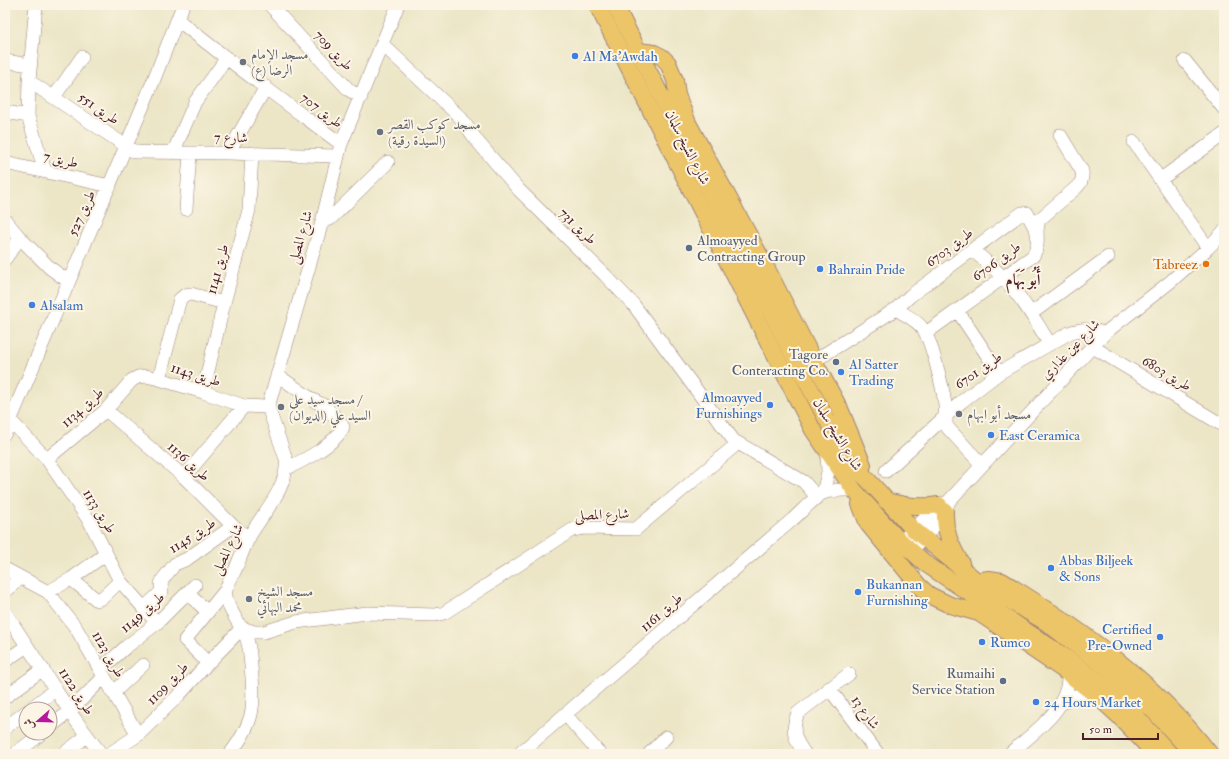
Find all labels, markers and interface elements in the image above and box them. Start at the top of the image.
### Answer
street label: طريق 709 [311,27,357,74]
place label: مسجد الإمام الرضا (ع) [251,46,308,82]
place label: Al Ma'Awdah [582,48,658,65]
marker: Al Ma'Awdah [570,51,580,61]
marker: مسجد الإمام الرضا (ع) [238,57,248,67]
street label: طريق 551 [75,89,123,128]
street label: طريق 707 [297,89,346,132]
street label: شارع الشيخ سلمان [658,107,714,189]
place label: مسجد كوكب القصر (السيدة رقية) [386,116,481,149]
marker: مسجد كوكب القصر (السيدة رقية) [375,127,385,137]
street label: شارع 7 [214,129,248,149]
street label: طريق 7 [42,147,80,172]
street label: طريق 527 [64,188,99,239]
street label: طريق 731 [555,204,600,248]
street label: شارع المصلى [285,208,319,267]
street label: طريق 6703 [922,224,976,271]
place label: Almoayyed Contracting Group [696,232,806,266]
street label: طريق 6706 [969,238,1024,285]
street label: طريق 1141 [203,242,232,296]
marker: Almoayyed Contracting Group [684,243,694,253]
place label: Tabreez [1153,256,1198,273]
marker: Tabreez [1201,259,1211,269]
place label: Bahrain Pride [828,261,905,278]
marker: Bahrain Pride [815,264,825,274]
district label: أَبُو بَهَام [1005,266,1041,294]
place label: Alsalam [39,297,83,314]
marker: Alsalam [27,300,37,310]
street label: شارع عين عذاري [1037,315,1106,385]
place label: Tagore Conteracting Co. [732,346,828,379]
street label: طريق 6701 [951,348,1005,393]
street label: طريق 6803 [1139,352,1195,395]
place label: Al Satter Trading [848,356,899,389]
marker: Tagore Conteracting Co. [831,357,841,367]
street label: طريق 1143 [169,359,223,390]
marker: Al Satter Trading [836,367,846,377]
street label: طريق 1134 [58,384,107,431]
place label: Almoayyed Furnishings [695,389,762,422]
place label: مسجد سيد علي / السيد علي (الديوان) [289,391,371,428]
street label: شارع الشيخ سلمان [806,395,866,476]
marker: Almoayyed Furnishings [765,400,775,410]
marker: مسجد سيد علي / السيد علي (الديوان) [276,402,286,412]
place label: مسجد أبو ابهام [967,404,1031,427]
marker: مسجد أبو ابهام [954,409,964,419]
place label: East Ceramica [999,427,1080,444]
marker: East Ceramica [986,430,996,440]
street label: طريق 1136 [164,438,213,485]
street label: طريق 1133 [79,486,120,537]
street label: شارع المصلى [574,505,630,527]
street label: طريق 1145 [166,514,219,557]
street label: شارع المصلى [208,521,250,579]
place label: Abbas Biljeek & Sons [1058,552,1134,585]
marker: Abbas Biljeek & Sons [1046,563,1056,573]
place label: Bukannan Furnishing [866,576,929,609]
place label: مسجد الشيخ محمد البهائي [257,583,313,619]
marker: Bukannan Furnishing [853,587,863,597]
street label: طريق 1149 [117,588,168,636]
street label: طريق 1161 [637,589,686,635]
marker: مسجد الشيخ محمد البهائي [244,594,254,604]
place label: Certified Pre-Owned [1087,621,1152,654]
street label: طريق 1123 [88,628,129,681]
marker: Certified Pre-Owned [1155,632,1165,642]
place label: Rumco [990,634,1031,651]
marker: Rumco [977,637,987,647]
street label: طريق 1109 [143,658,192,708]
street label: طريق 1122 [55,665,98,718]
place label: Rumaihi Service Station [912,665,995,698]
marker: Rumaihi Service Station [998,676,1008,686]
street label: شارع 13 [845,692,884,734]
place label: 24 Hours Market [1044,694,1142,711]
marker: 24 Hours Market [1031,697,1041,707]
north arrow [18,701,58,741]
scale bar [1083,715,1158,741]
text: ش [21,717,37,732]
text: 50 m [1089,722,1113,737]

